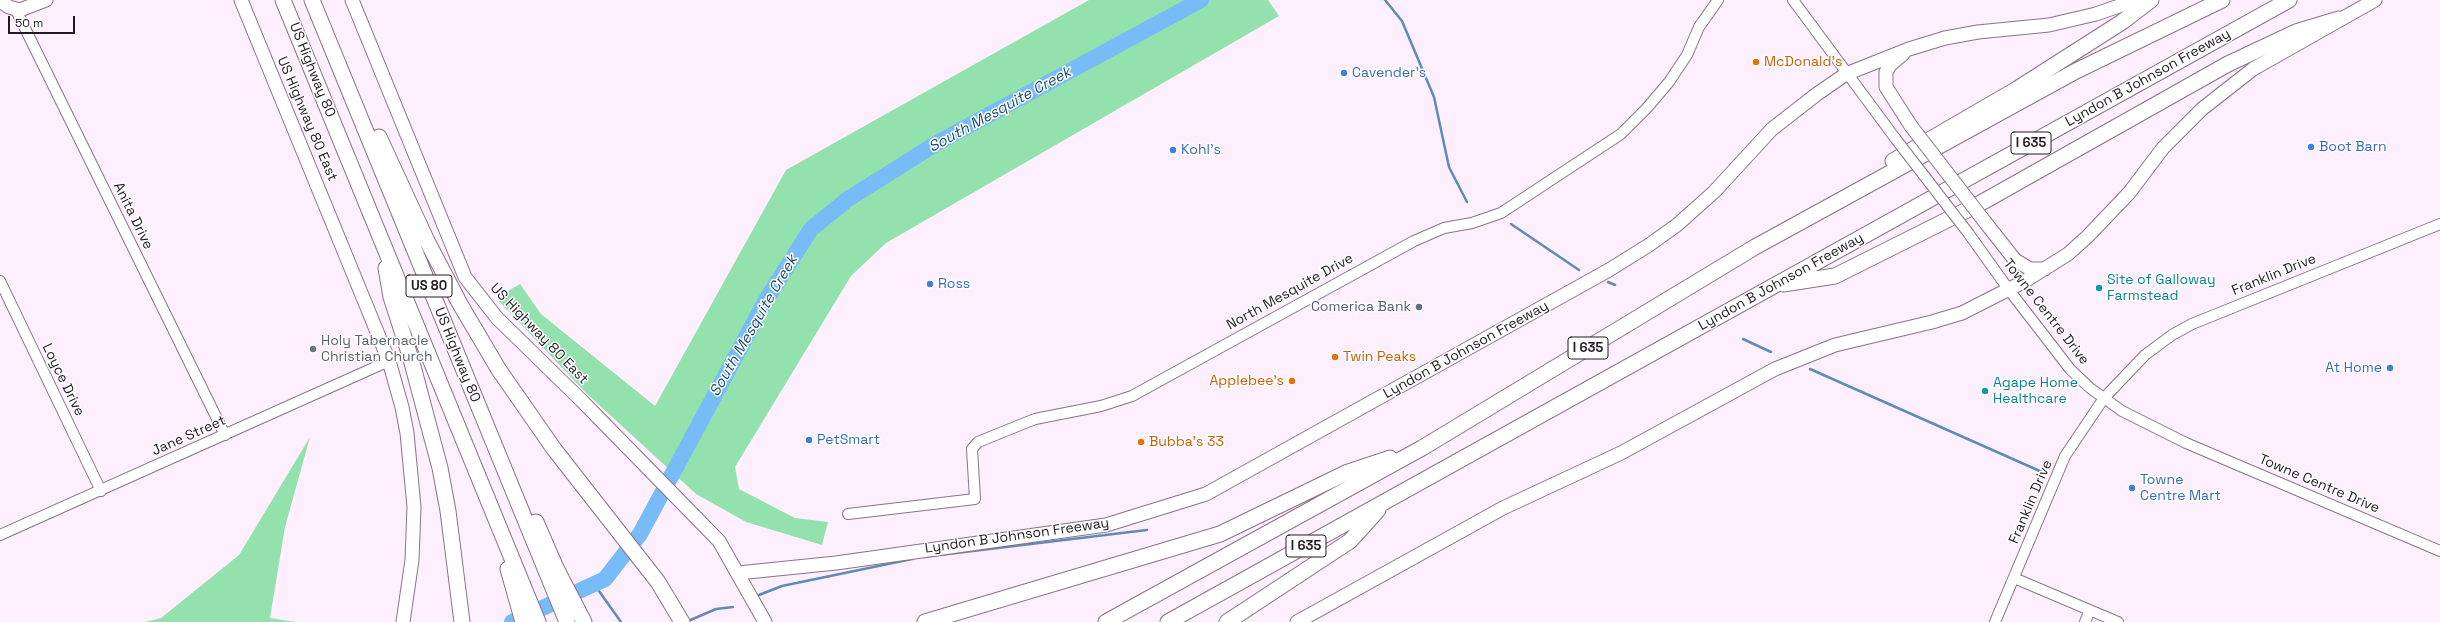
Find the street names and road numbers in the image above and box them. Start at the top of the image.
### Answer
street label: US Highway 80 [285,20,339,120]
street label: Lyndon B Johnson Freeway [2063,26,2233,130]
street label: US Highway 80 East [273,54,341,184]
road number: I 635 [2011,132,2051,154]
street label: Anita Drive [110,180,156,252]
street label: Lyndon B Johnson Freeway [1696,230,1866,334]
street label: North Mesquite Drive [1224,250,1356,334]
street label: Franklin Drive [2229,250,2319,300]
street label: Towne Centre Drive [1999,256,2093,368]
road number: US 80 [406,275,452,297]
street label: US Highway 80 East [487,280,591,388]
street label: Lyndon B Johnson Freeway [1381,298,1551,402]
street label: US Highway 80 [430,305,484,405]
road number: I 635 [1568,337,1608,359]
street label: Loyce Drive [38,341,88,419]
street label: Jane Street [149,412,229,460]
street label: Towne Centre Drive [2256,451,2382,517]
street label: Franklin Drive [2006,458,2056,546]
street label: Lyndon B Johnson Freeway [924,515,1110,557]
road number: I 635 [1286,535,1326,557]

